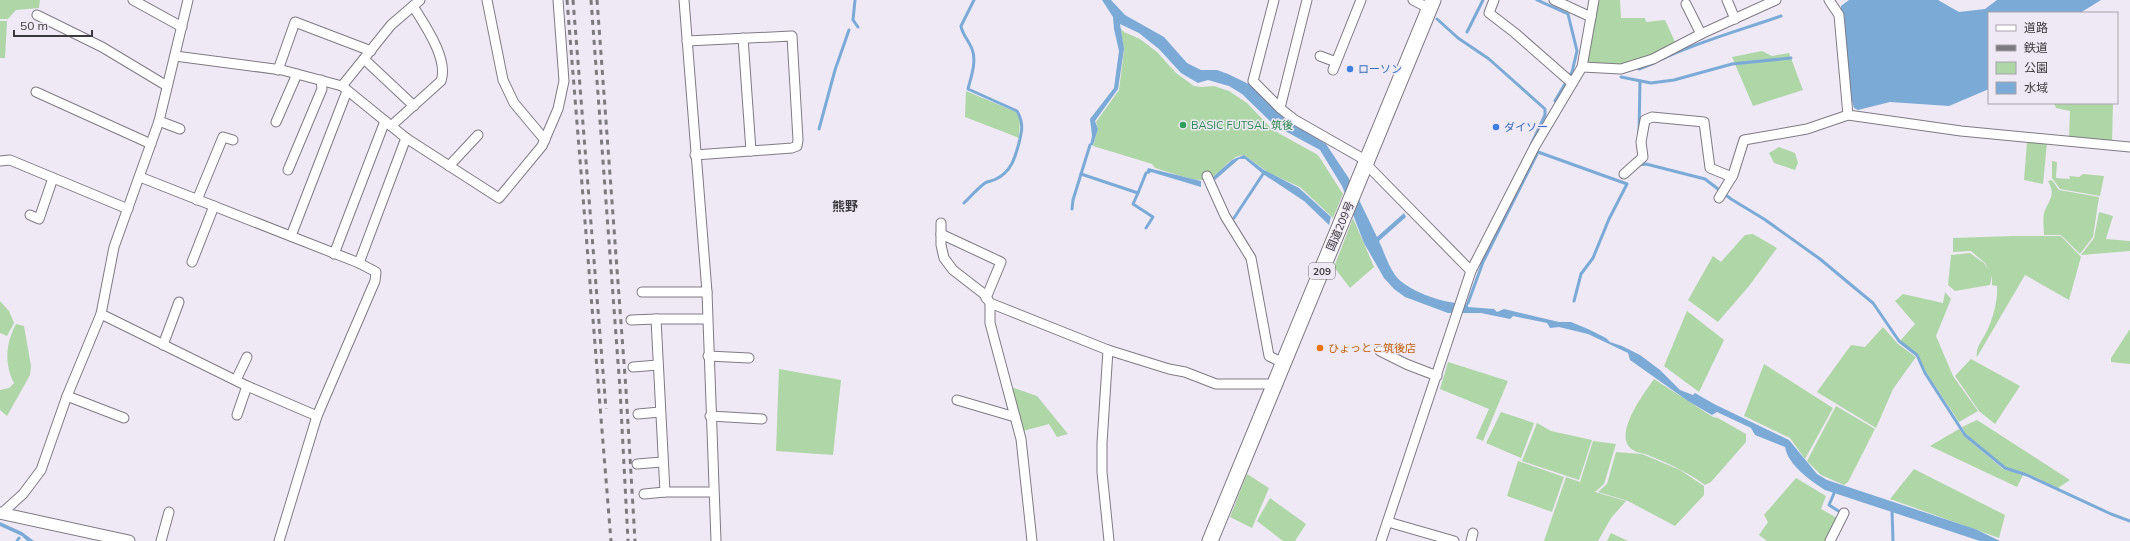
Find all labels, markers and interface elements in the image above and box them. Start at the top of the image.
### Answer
scale bar [14,12,92,38]
legend [1988,12,2118,104]
text: 50 m [20,18,48,33]
text: 道路 [2024,20,2048,35]
text: 鉄道 [2024,40,2048,55]
text: 公園 [2024,60,2048,75]
place label: ローソン [1358,62,1402,76]
marker: ローソン [1345,64,1355,74]
text: 水域 [2024,80,2048,95]
place label: BASIC FUTSAL 筑後 [1191,118,1293,132]
marker: BASIC FUTSAL 筑後 [1178,120,1188,130]
place label: ダイソー [1504,120,1548,134]
marker: ダイソー [1491,122,1501,132]
district label: 熊野 [832,198,858,214]
street label: 国道209号 [1323,199,1357,253]
road number: 209 [1309,263,1335,279]
place label: ひょっとこ筑後店 [1328,341,1416,355]
marker: ひょっとこ筑後店 [1315,343,1325,353]

